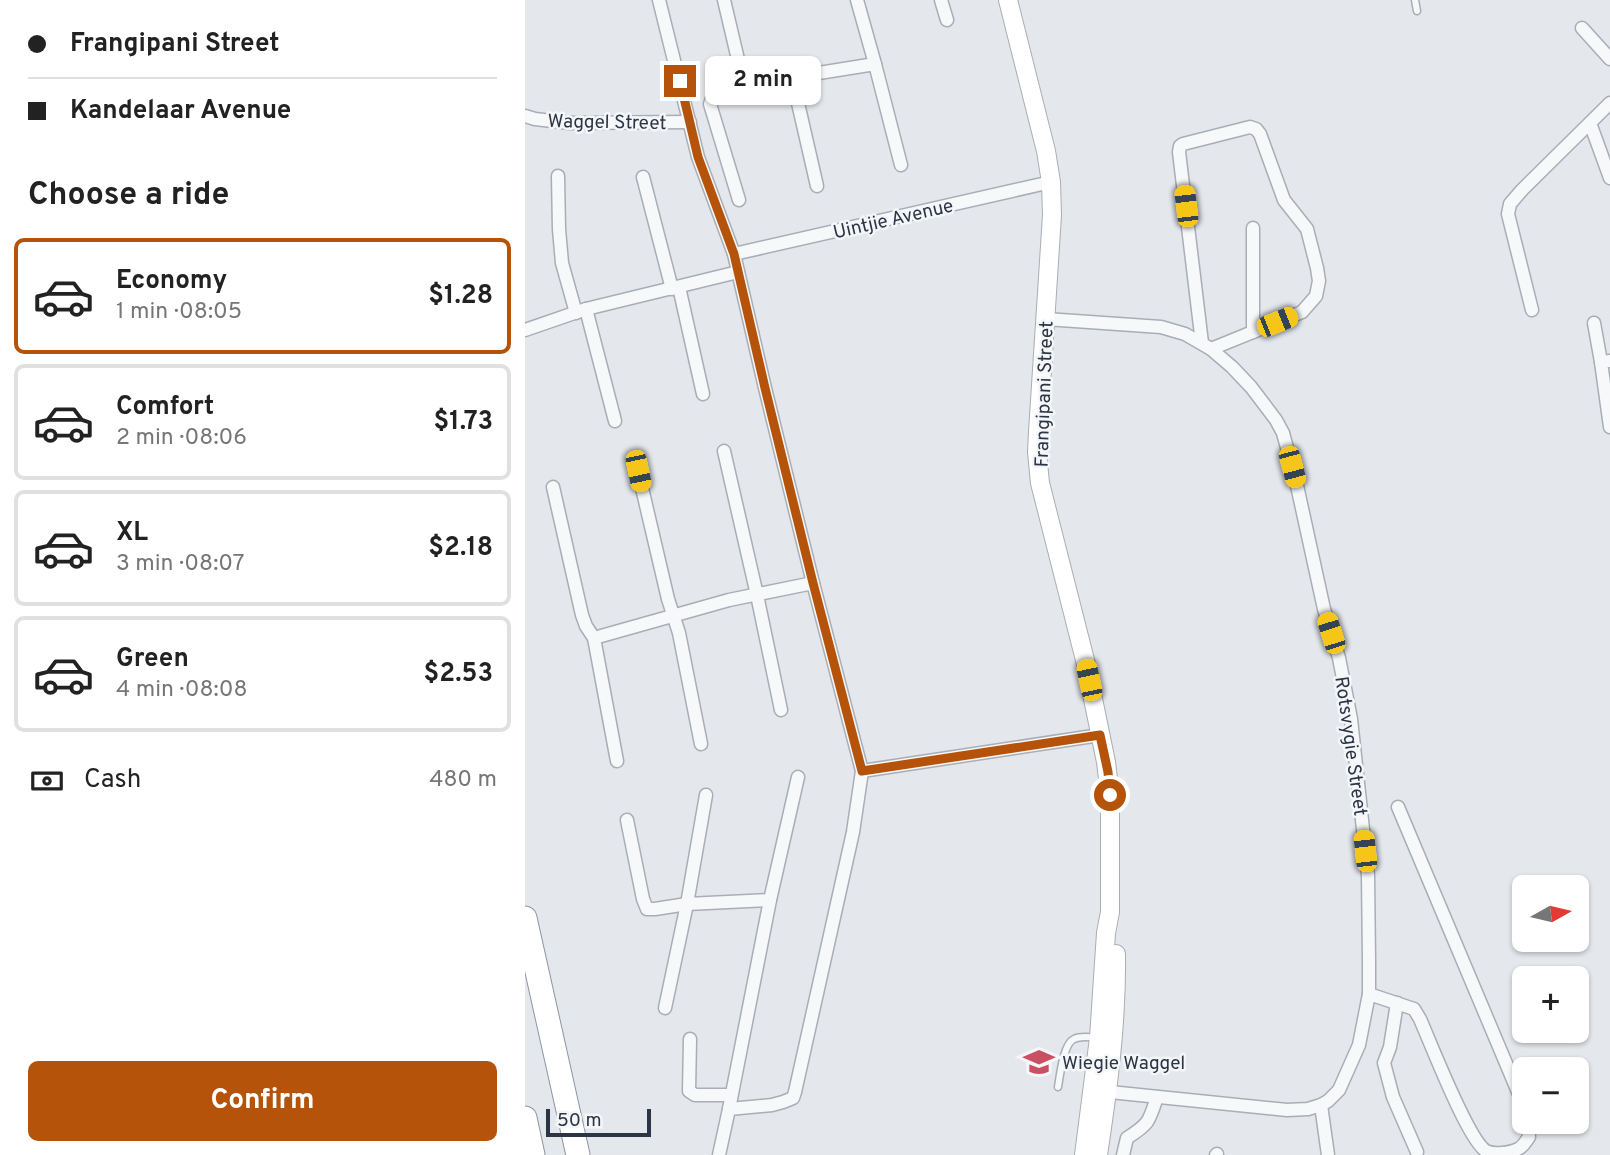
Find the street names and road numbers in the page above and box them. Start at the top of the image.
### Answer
street label: Waggel Street [547,110,667,136]
street label: Uintjie Avenue [831,194,956,245]
street label: Frangipani Street [1030,320,1060,468]
street label: Rotsvygie Street [1328,675,1372,818]

